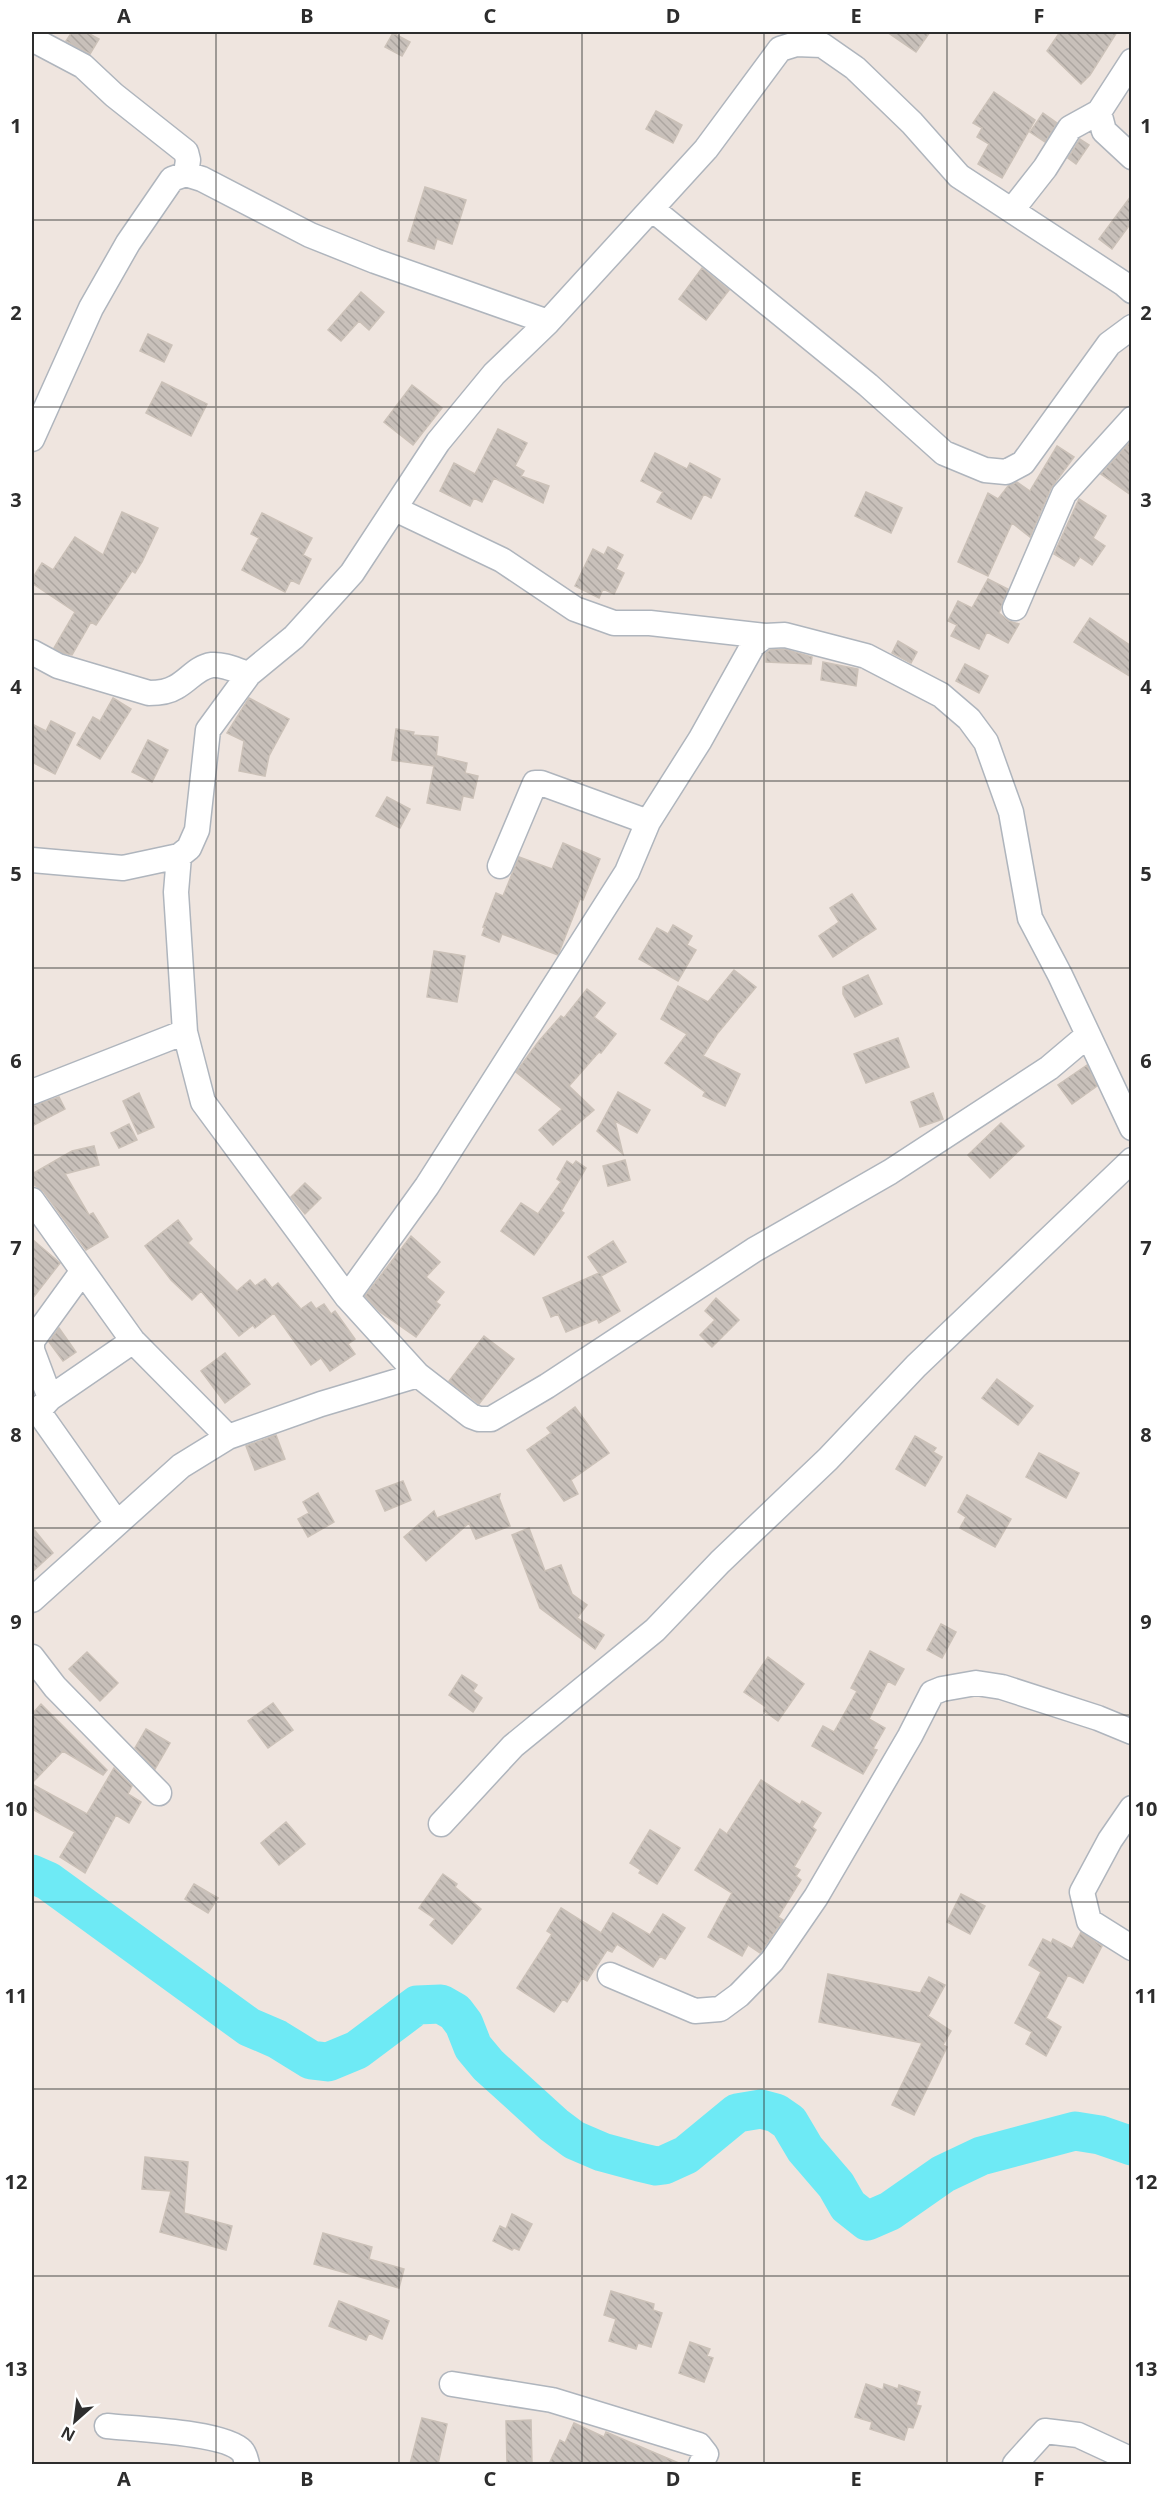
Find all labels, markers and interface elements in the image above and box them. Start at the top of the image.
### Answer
text: A [117,2,131,29]
text: B [300,2,314,29]
text: C [484,2,497,29]
text: D [666,2,680,29]
text: E [850,2,862,29]
text: F [1034,2,1044,29]
text: 1 [10,112,22,139]
text: 1 [1140,112,1152,139]
text: 2 [10,299,22,326]
text: 2 [1140,299,1152,326]
text: 3 [10,486,22,513]
text: 3 [1140,486,1152,513]
text: 4 [10,673,22,700]
text: 4 [1140,673,1152,700]
text: 5 [10,860,22,887]
text: 5 [1140,860,1152,887]
text: 6 [10,1047,22,1074]
text: 6 [1140,1047,1152,1074]
text: 7 [10,1234,22,1261]
text: 7 [1140,1234,1152,1261]
text: 8 [10,1421,22,1448]
text: 8 [1140,1421,1152,1448]
text: 9 [10,1608,22,1635]
text: 9 [1140,1608,1152,1635]
text: 10 [5,1795,27,1822]
text: 10 [1135,1795,1157,1822]
text: 11 [5,1982,27,2009]
text: 11 [1135,1982,1157,2009]
text: 12 [5,2168,27,2195]
text: 12 [1135,2168,1157,2195]
text: 13 [5,2355,27,2382]
text: 13 [1135,2355,1157,2382]
north arrow [45,2391,105,2451]
text: N [57,2421,79,2447]
text: A [117,2465,131,2492]
text: B [300,2465,314,2492]
text: C [484,2465,497,2492]
text: D [666,2465,680,2492]
text: E [850,2465,862,2492]
text: F [1034,2465,1044,2492]

